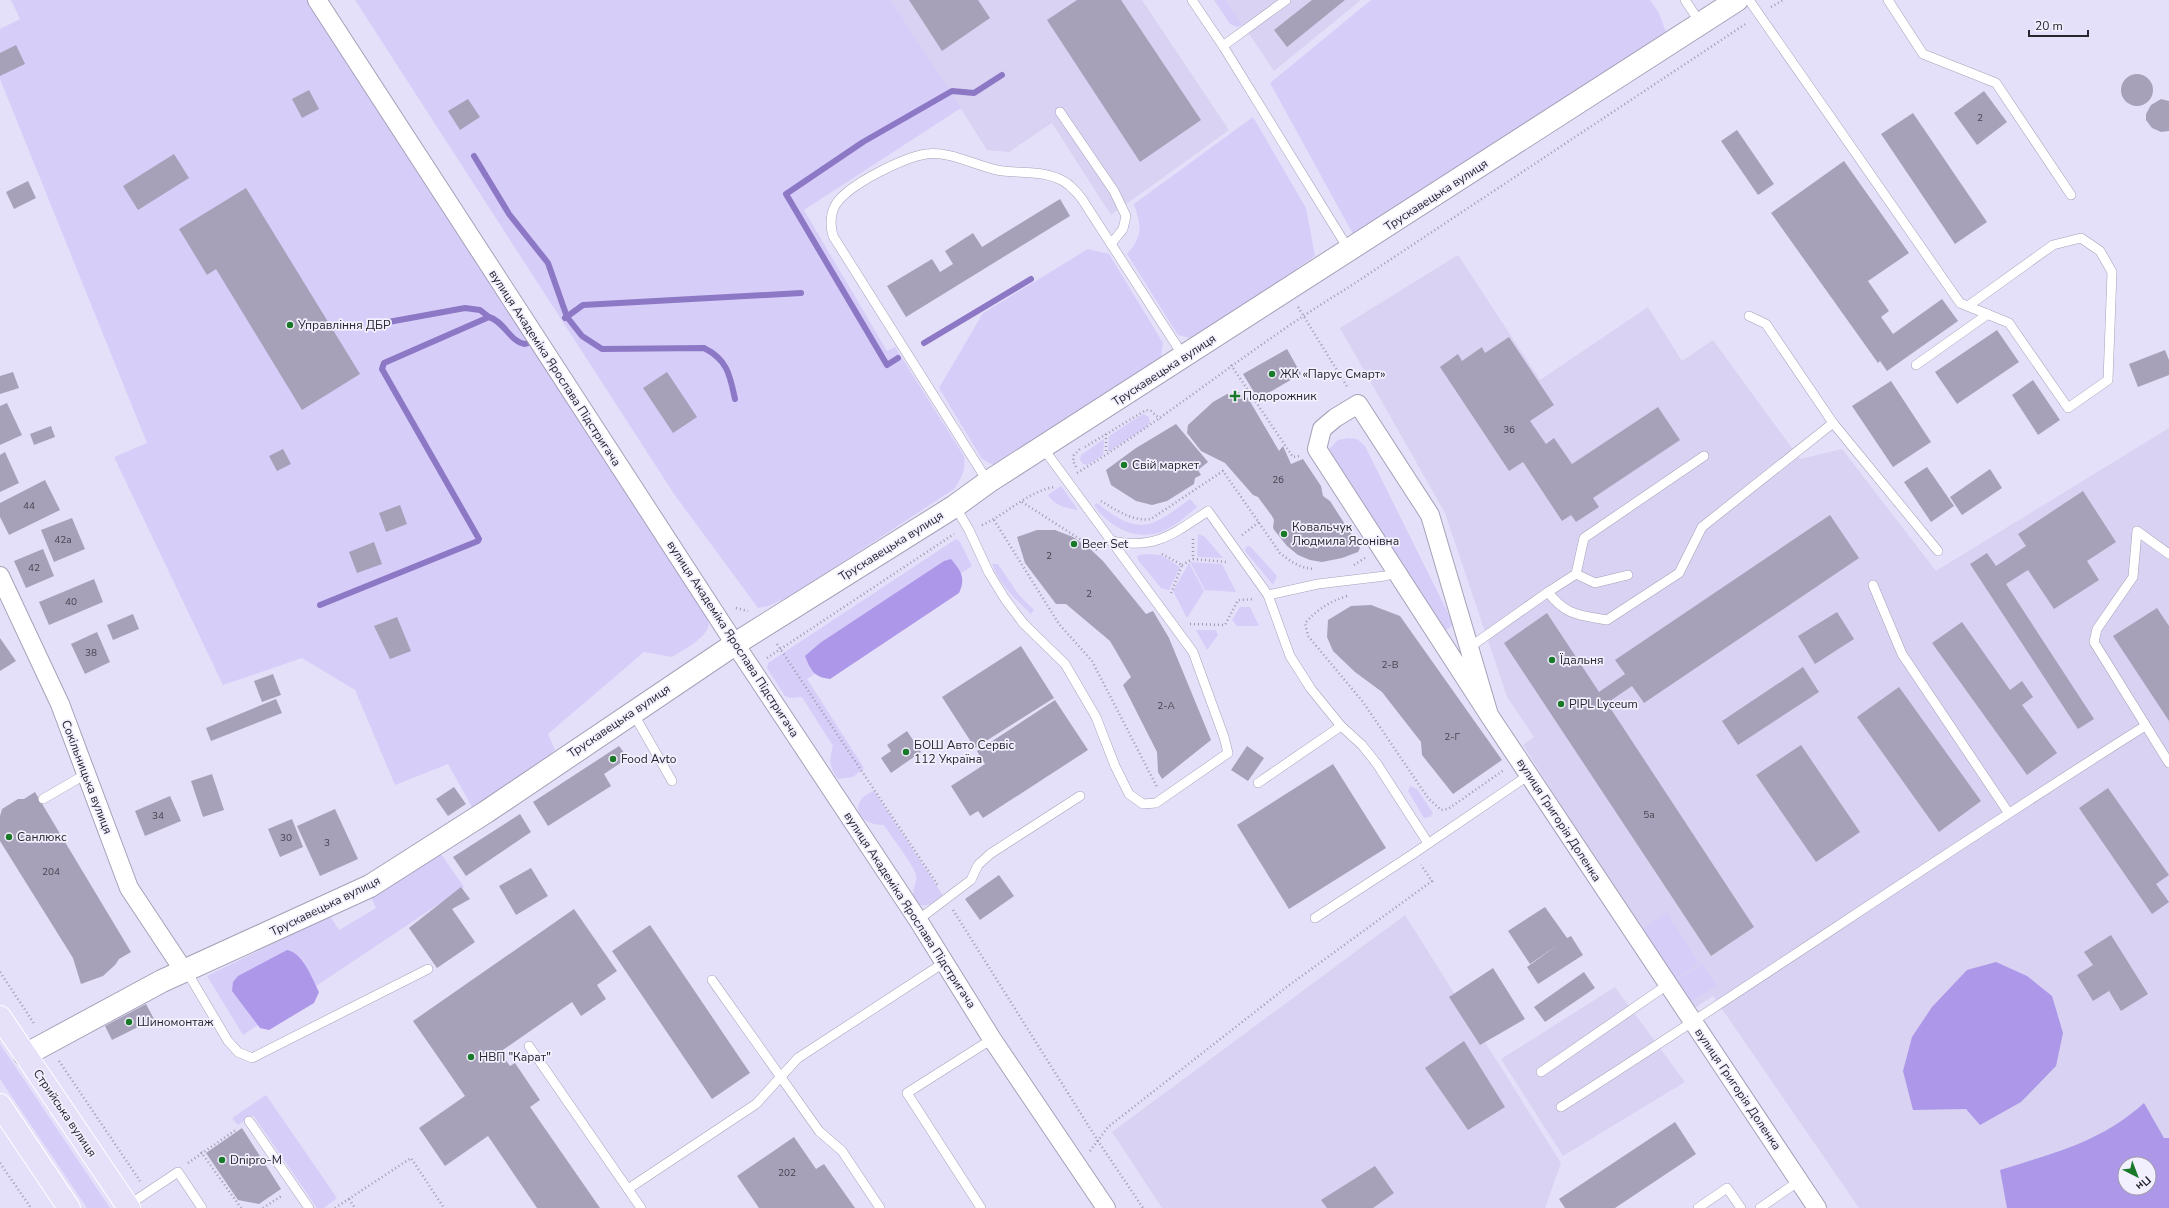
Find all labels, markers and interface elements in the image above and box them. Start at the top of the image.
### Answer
scale bar [2029,12,2088,38]
text: 20 m [2035,18,2063,34]
house number: 2 [1977,111,1983,125]
street label: Трускавецька вулиця [1381,155,1491,235]
street label: вулиця Академіка Ярослава Підстригача [485,267,625,469]
place label: Управління ДБР [297,317,391,333]
marker: Управління ДБР [285,320,295,330]
street label: Трускавецька вулиця [1109,330,1219,410]
place label: ЖК «Парус Смарт» [1280,366,1385,382]
marker: ЖК «Парус Смарт» [1267,369,1277,379]
place label: Подорожник [1243,388,1317,404]
marker: Подорожник [1230,391,1240,401]
house number: 3б [1503,423,1515,437]
place label: Свiй маркет [1132,457,1200,473]
marker: Свiй маркет [1119,460,1129,470]
house number: 2б [1272,473,1284,487]
house number: 44 [23,499,35,513]
street label: Трускавецька вулиця [836,507,946,585]
place label: Ковальчук Людмила Ясонівна [1292,519,1399,549]
marker: Ковальчук Людмила Ясонівна [1279,529,1289,539]
house number: 42а [54,533,72,547]
place label: Beer Set [1082,536,1129,552]
street label: вулиця Академіка Ярослава Підстригача [663,538,803,740]
marker: Beer Set [1069,539,1079,549]
house number: 2 [1046,549,1052,563]
house number: 42 [28,561,40,575]
house number: 2 [1086,587,1092,601]
house number: 40 [65,595,77,609]
house number: 38 [85,646,97,660]
place label: Їдальня [1559,652,1604,668]
marker: Їдальня [1547,655,1557,665]
house number: 2-В [1382,658,1399,672]
street label: Трускавецька вулиця [565,681,673,761]
place label: PIPL Lyceum [1569,696,1638,712]
house number: 2-А [1157,699,1175,713]
marker: PIPL Lyceum [1556,699,1566,709]
street label: Сокільницька вулиця [58,718,116,836]
house number: 2-Г [1444,730,1460,744]
place label: БОШ Авто Сервіс 112 Україна [914,737,1015,767]
marker: БОШ Авто Сервіс 112 Україна [901,747,911,757]
place label: Food Avto [621,751,677,767]
marker: Food Avto [608,754,618,764]
street label: вулиця Григорія Доленка [1513,755,1605,885]
house number: 5а [1643,808,1655,822]
house number: 34 [152,809,164,823]
street label: вулиця Академіка Ярослава Підстригача [840,809,980,1011]
place label: Санлюкс [17,829,67,845]
house number: 30 [280,831,292,845]
marker: Санлюкс [4,832,14,842]
house number: 3 [324,836,330,850]
house number: 204 [42,865,60,879]
street label: Трускавецька вулиця [267,872,383,940]
place label: Шиномонтаж [137,1014,214,1030]
marker: Шиномонтаж [124,1017,134,1027]
street label: вулиця Григорія Доленка [1691,1025,1785,1153]
place label: НВП "Карат" [479,1049,551,1065]
marker: НВП "Карат" [466,1052,476,1062]
street label: Стрийська вулиця [30,1066,100,1160]
place label: Dnipro-M [230,1152,282,1168]
marker: Dnipro-M [217,1155,227,1165]
north arrow [2117,1156,2157,1196]
house number: 202 [778,1166,796,1180]
text: Пн [2133,1172,2154,1194]

